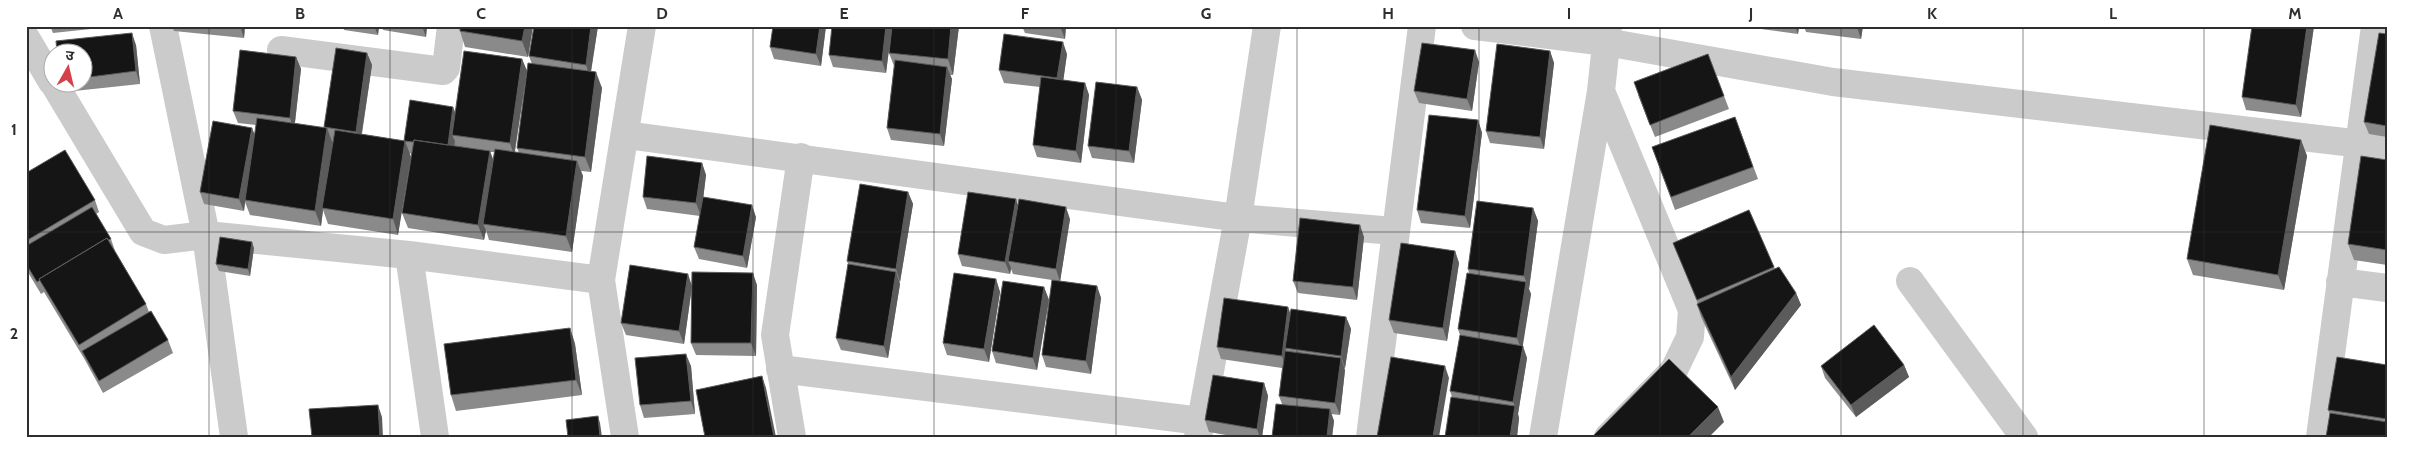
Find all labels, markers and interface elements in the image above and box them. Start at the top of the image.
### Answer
text: A [113,4,123,23]
text: B [295,4,305,23]
text: C [476,4,486,23]
text: D [656,4,668,23]
text: E [839,4,849,23]
text: F [1021,4,1030,23]
text: G [1201,4,1211,23]
text: H [1382,4,1394,23]
text: I [1567,4,1571,23]
text: J [1748,4,1753,23]
text: K [1927,4,1937,23]
text: L [2109,4,2117,23]
text: M [2288,4,2302,23]
north arrow [42,42,92,92]
text: उ [64,46,76,65]
text: 1 [11,120,17,139]
text: 2 [10,324,18,343]

